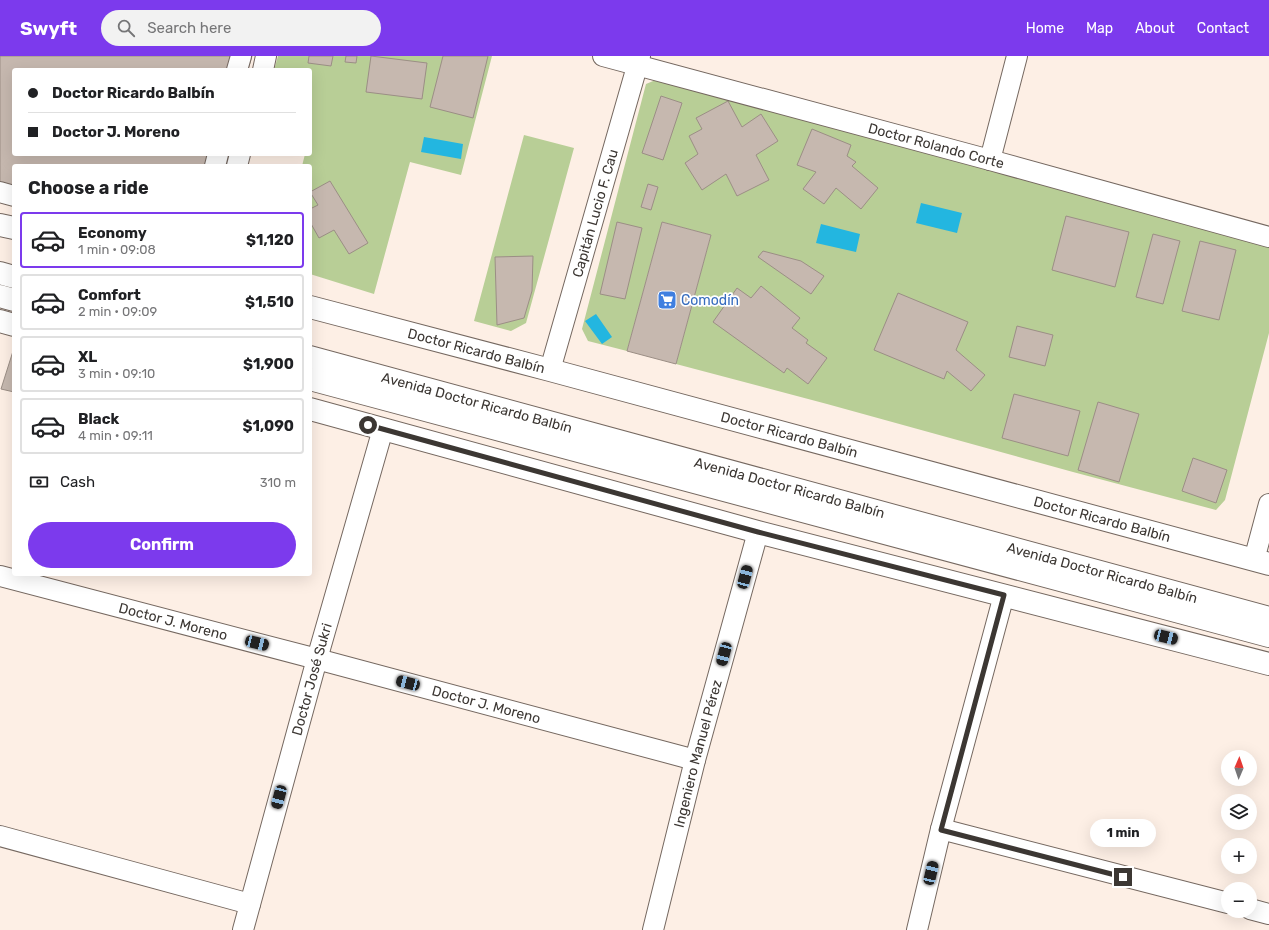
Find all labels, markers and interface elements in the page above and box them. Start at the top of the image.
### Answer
search box [101,10,381,46]
text: Swyft [20,17,77,40]
icon: search [115,17,137,39]
text: Search here [147,19,231,37]
text: Home [1026,20,1064,37]
text: Map [1086,20,1113,37]
text: About [1135,20,1175,37]
text: Contact [1197,20,1249,37]
text: Doctor Ricardo Balbín [52,84,215,102]
street label: Doctor Rolando Corte [866,119,1006,172]
text: Doctor J. Moreno [52,123,180,141]
street label: Capitán Lucio F. Cau [568,147,621,279]
text: Choose a ride [28,177,149,199]
icon: car [30,222,66,258]
text: Economy [78,224,147,242]
text: $1,120 [246,231,294,249]
text: 1 min · 09:08 [78,242,156,257]
icon: car [30,284,66,320]
text: Comfort [78,286,141,304]
supermarket icon: Comodín [656,289,678,311]
place label: Comodín [681,292,739,309]
text: $1,510 [245,293,294,311]
text: 2 min · 09:09 [78,304,157,319]
street label: Doctor Ricardo Balbín [406,325,547,377]
icon: car [30,346,66,382]
text: XL [78,348,97,366]
text: $1,900 [243,355,294,373]
text: 3 min · 09:10 [78,366,155,381]
street label: Avenida Doctor Ricardo Balbín [380,368,574,436]
icon: car [30,408,66,444]
street label: Doctor Ricardo Balbín [719,408,860,461]
text: Black [78,410,119,428]
route start [359,416,377,434]
text: $1,090 [242,417,294,435]
text: 4 min · 09:11 [78,428,153,443]
street label: Avenida Doctor Ricardo Balbín [692,453,887,522]
icon: cash [28,471,50,493]
text: Cash [60,473,95,491]
text: 310 m [260,475,296,490]
street label: Doctor Ricardo Balbín [1032,492,1172,546]
button: Confirm [28,522,296,568]
street label: Avenida Doctor Ricardo Balbín [1005,539,1199,607]
car [736,564,754,590]
street label: Doctor J. Moreno [117,599,229,644]
street label: Doctor José Sukri [288,621,335,737]
car [1153,628,1179,646]
car [244,634,270,652]
car [715,641,733,667]
car [395,674,421,692]
street label: Ingeniero Manuel Pérez [670,678,725,829]
street label: Doctor J. Moreno [430,682,543,727]
north arrow [1221,750,1257,786]
map controls [1221,750,1257,918]
car [270,784,288,810]
button: layers [1221,794,1257,830]
callout: 1 min [1090,819,1156,847]
text: 1 min [1106,825,1140,840]
button: + [1221,838,1257,874]
car [922,860,940,886]
route end [1114,868,1132,886]
button: − [1221,882,1257,918]

